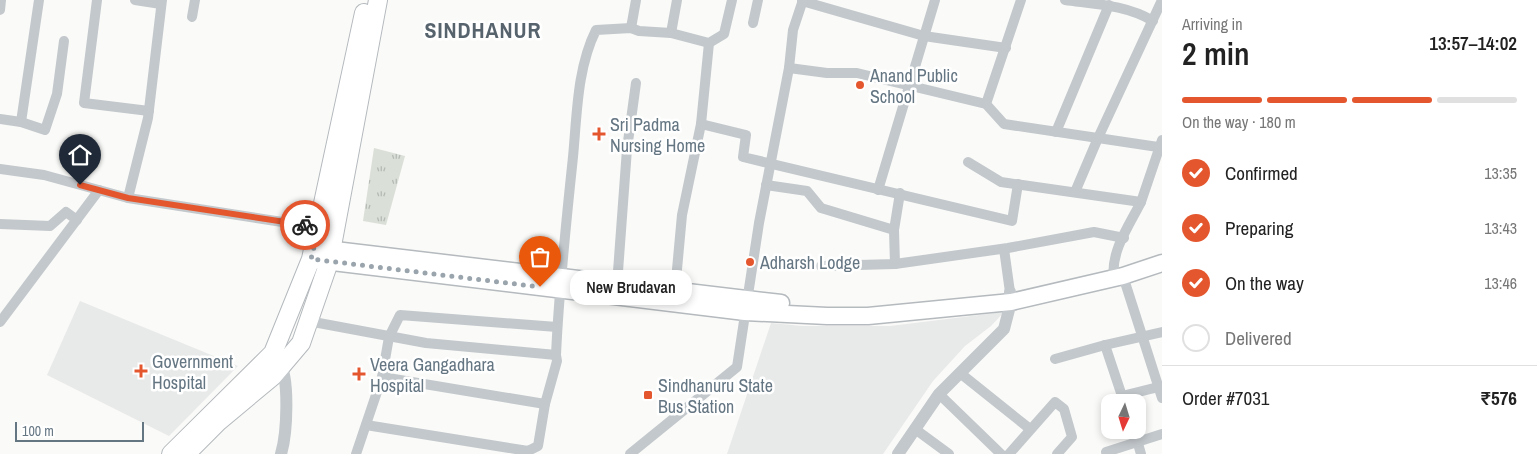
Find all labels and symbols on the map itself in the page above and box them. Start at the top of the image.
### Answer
district label: SINDHANUR [424,15,542,45]
place label: Anand Public School [869,63,958,109]
marker: Anand Public School [854,79,866,91]
place label: Sri Padma Nursing Home [610,112,705,158]
marker: Sri Padma Nursing Home [592,127,606,141]
pin [59,134,101,185]
courier [280,200,330,250]
pin [519,236,561,287]
place label: Adharsh Lodge [759,250,860,275]
marker: Adharsh Lodge [744,256,756,268]
callout: New Brudavan [570,270,692,304]
place label: Government Hospital [152,349,233,395]
place label: Veera Gangadhara Hospital [370,352,495,398]
marker: Government Hospital [134,364,148,378]
marker: Veera Gangadhara Hospital [352,367,366,381]
place label: Sindhanuru State Bus Station [658,373,773,419]
marker: Sindhanuru State Bus Station [642,389,654,401]
north arrow [1101,394,1146,439]
scale bar [15,419,144,442]

